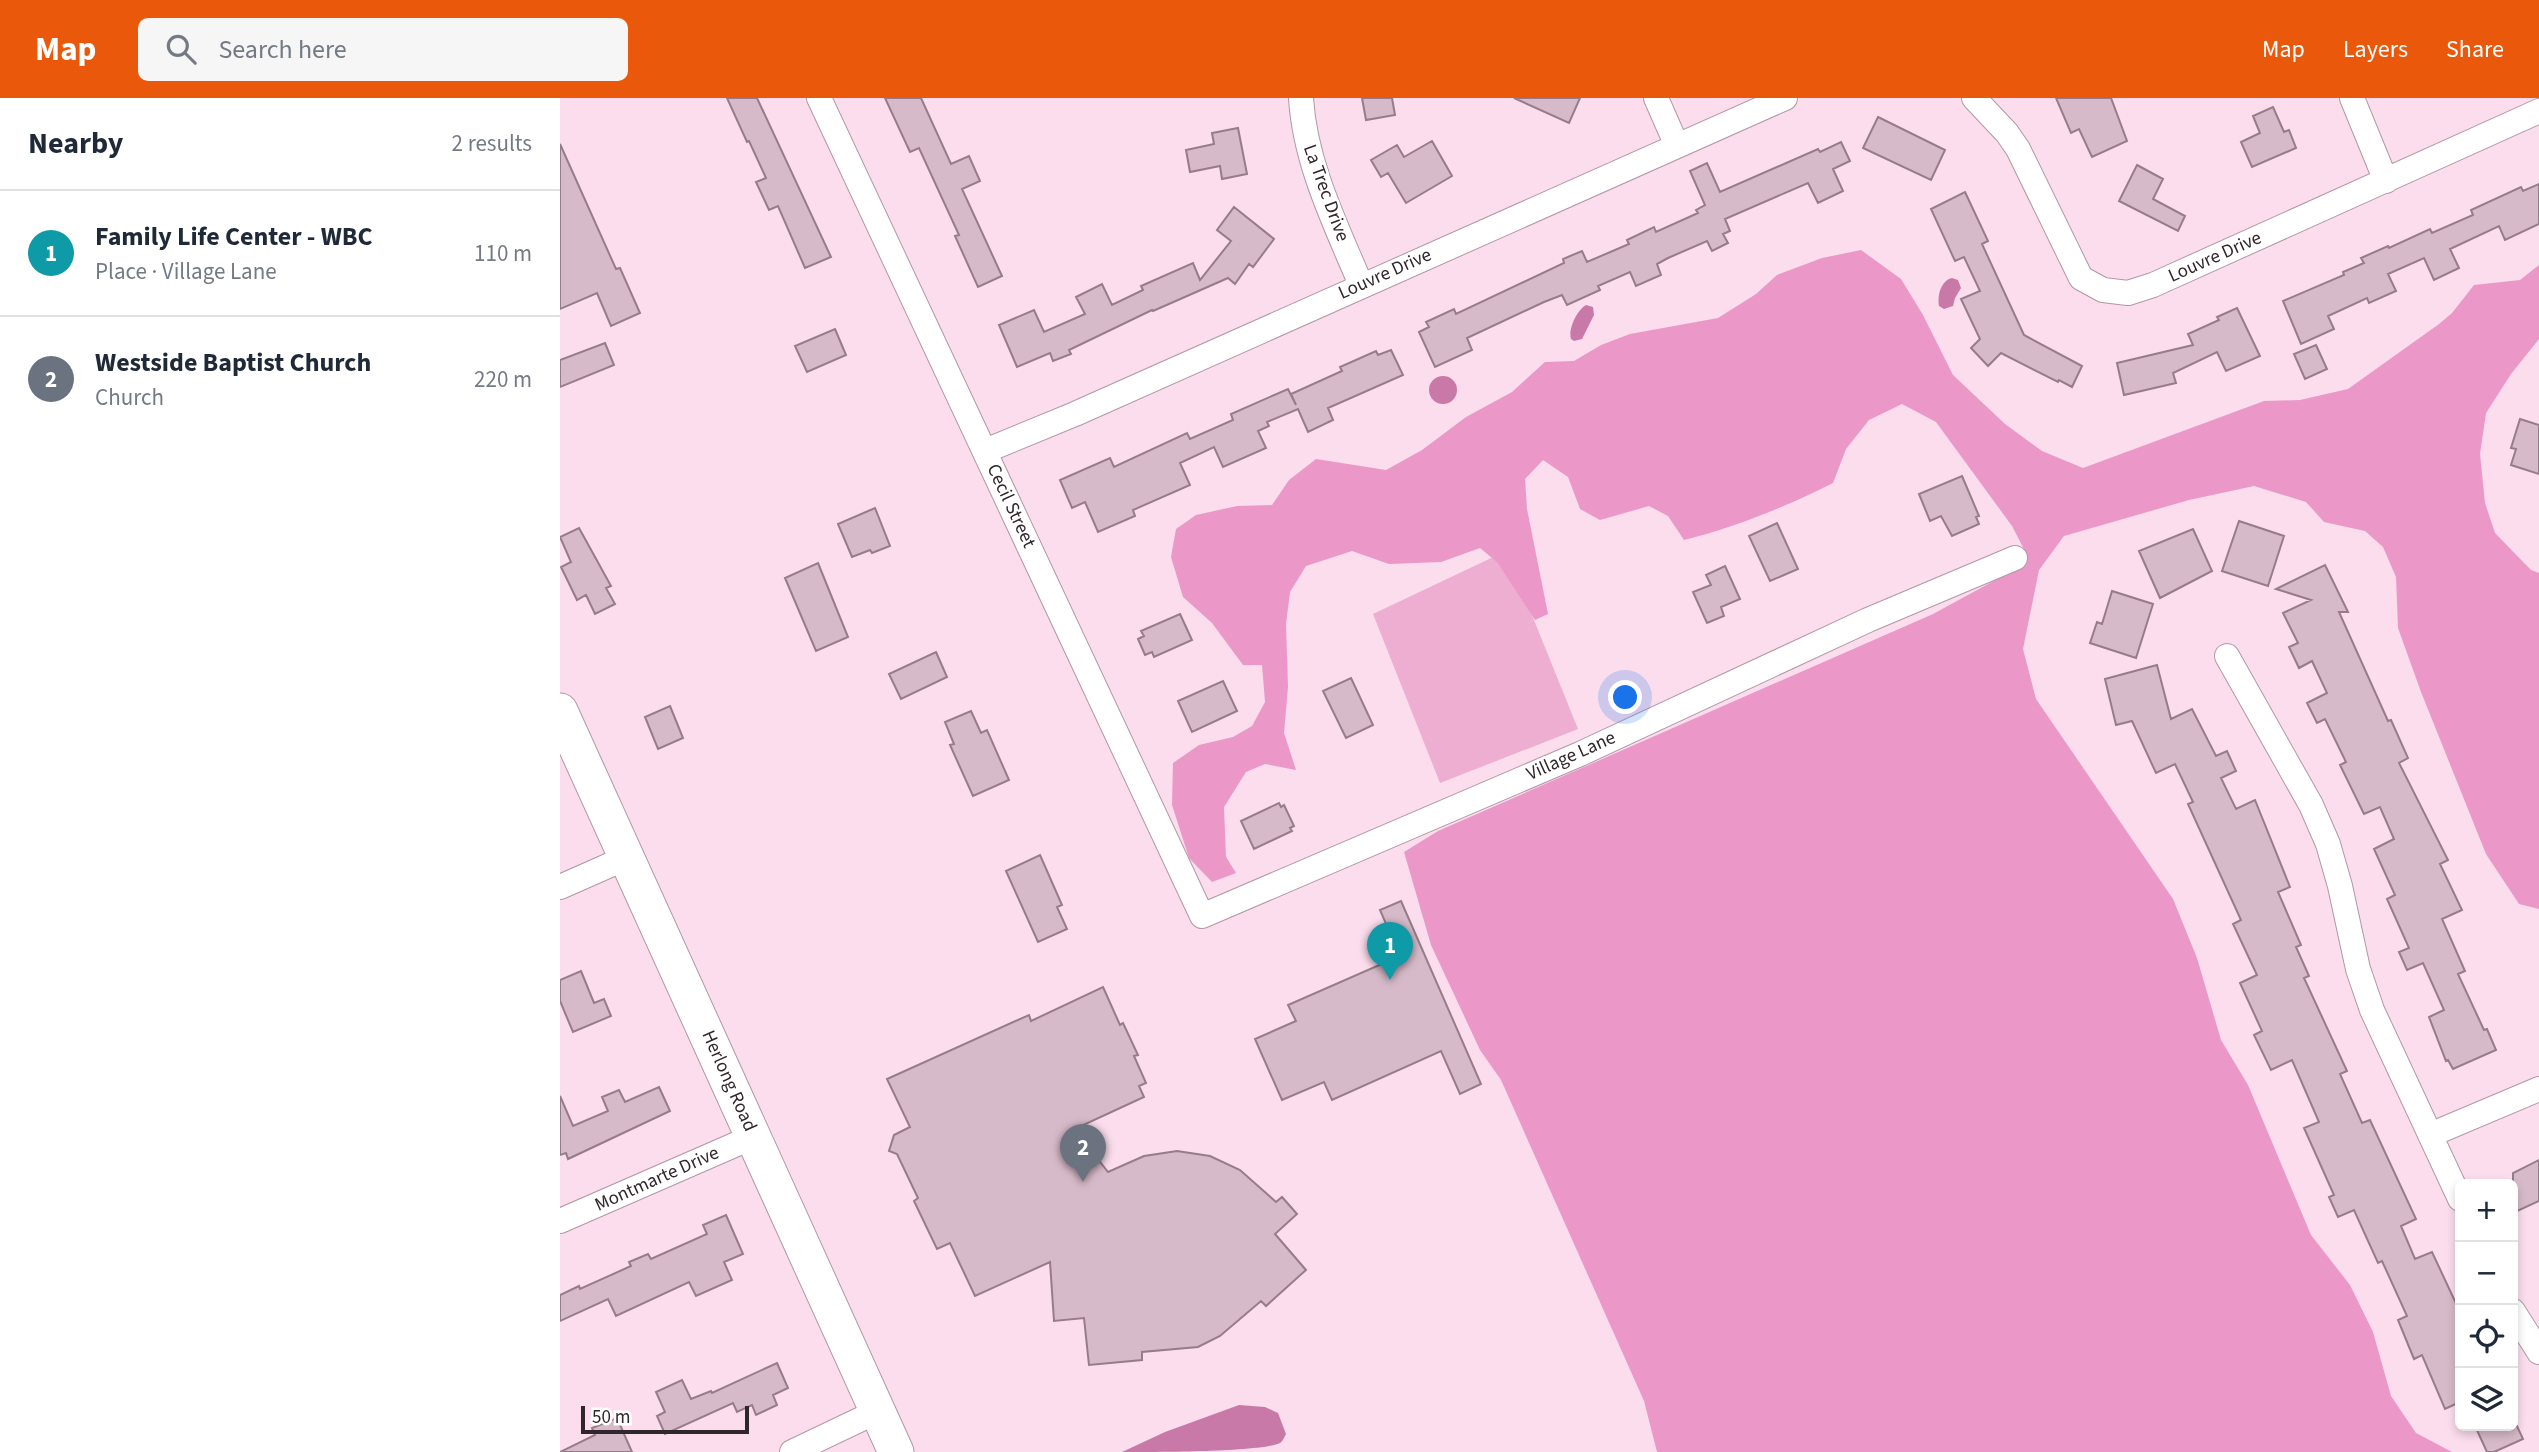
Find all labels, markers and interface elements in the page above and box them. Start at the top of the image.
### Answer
search box [138,18,628,81]
text: Map [35,26,96,73]
icon: search [162,30,200,68]
text: Search here [218,31,347,68]
text: Map [2262,32,2305,67]
text: Layers [2343,32,2408,67]
text: Share [2446,32,2504,67]
text: Nearby [28,122,123,165]
text: 2 results [452,127,532,160]
street label: La Trec Drive [1296,141,1356,245]
text: Family Life Center - WBC [95,218,373,255]
street label: Louvre Drive [2164,224,2266,290]
text: 1 [45,237,57,270]
text: 110 m [474,237,532,270]
street label: Louvre Drive [1334,241,1436,307]
text: Place · Village Lane [95,255,277,288]
text: Westside Baptist Church [95,344,371,381]
text: 2 [45,363,57,396]
text: 220 m [474,363,532,396]
text: Church [95,381,164,414]
street label: Cecil Street [980,460,1042,553]
your location [1608,680,1642,714]
street label: Village Lane [1522,724,1620,788]
pin: 1 [1367,922,1413,980]
street label: Herlong Road [695,1026,763,1136]
pin: 2 [1060,1124,1106,1182]
street label: Montmarte Drive [591,1140,723,1218]
map controls [2455,1179,2518,1431]
button: + [2455,1179,2518,1242]
button: − [2455,1242,2518,1305]
button: locate [2455,1305,2518,1368]
button: layers [2455,1368,2518,1431]
scale bar [581,1403,749,1435]
text: 50 m [592,1404,630,1431]

